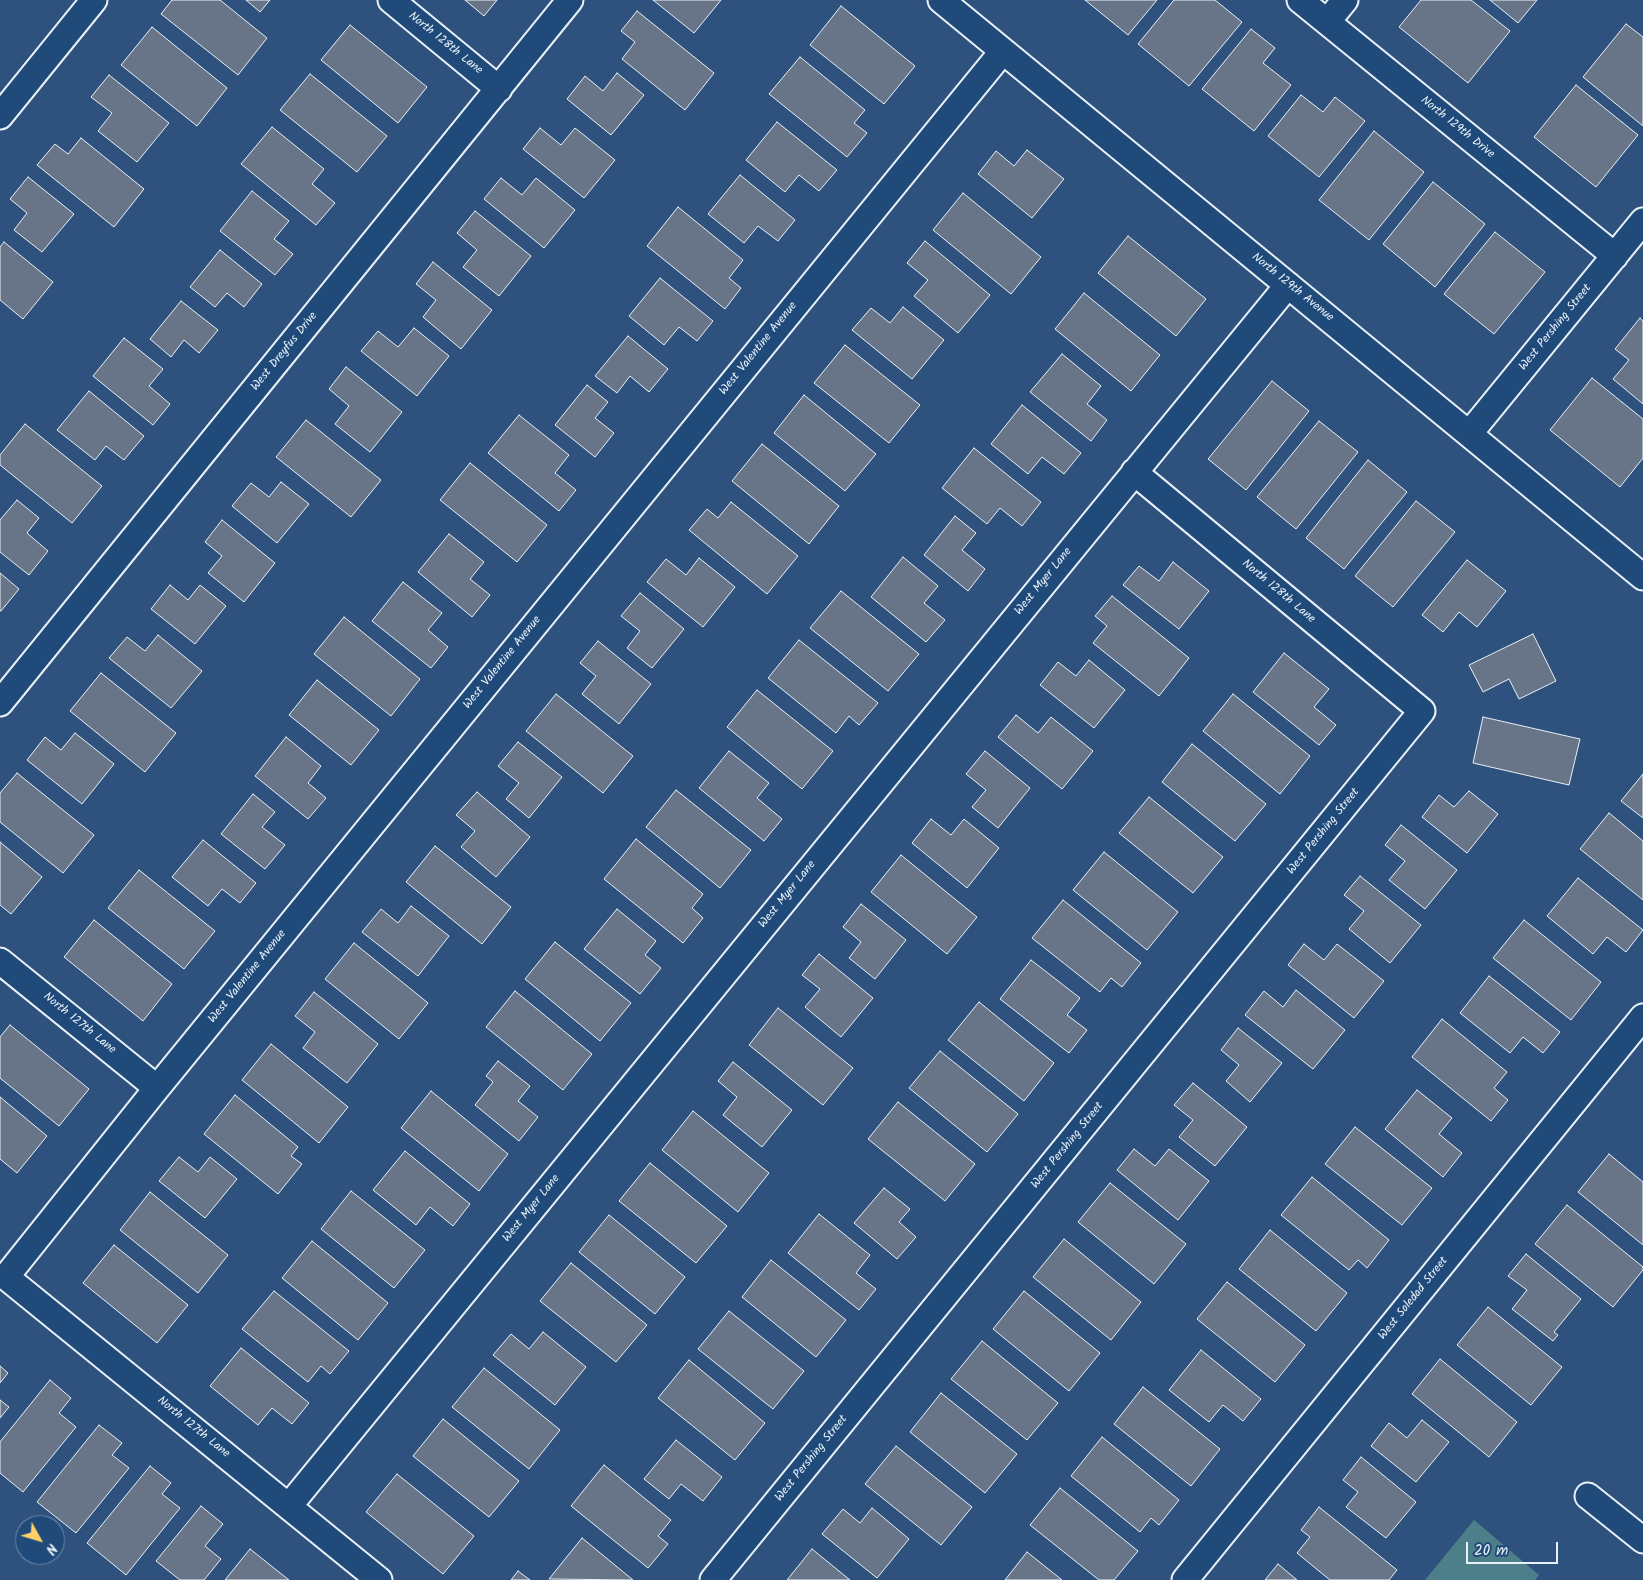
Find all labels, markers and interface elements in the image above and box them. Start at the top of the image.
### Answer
street label: North 128th Lane [405,10,485,78]
street label: North 129th Drive [1417,94,1497,162]
street label: North 129th Avenue [1248,251,1336,325]
street label: West Pershing Street [1517,282,1595,374]
street label: West Valentine Avenue [717,300,801,398]
street label: West Dreyfus Drive [249,310,321,394]
street label: West Myer Lane [1012,545,1076,619]
street label: North 128th Lane [1238,557,1318,627]
street label: West Valentine Avenue [461,614,545,712]
street label: West Pershing Street [1285,786,1363,878]
street label: West Myer Lane [756,858,820,932]
street label: West Valentine Avenue [206,928,290,1026]
street label: North 127th Lane [40,990,118,1058]
street label: West Pershing Street [1029,1100,1107,1192]
street label: West Myer Lane [500,1172,564,1246]
street label: West Soledad Street [1376,1255,1452,1343]
street label: North 127th Lane [154,1394,232,1462]
street label: West Pershing Street [773,1413,851,1505]
north arrow [15,1515,65,1565]
scale bar [1468,1532,1560,1564]
text: N [40,1538,62,1559]
text: 20 m [1474,1539,1508,1563]

